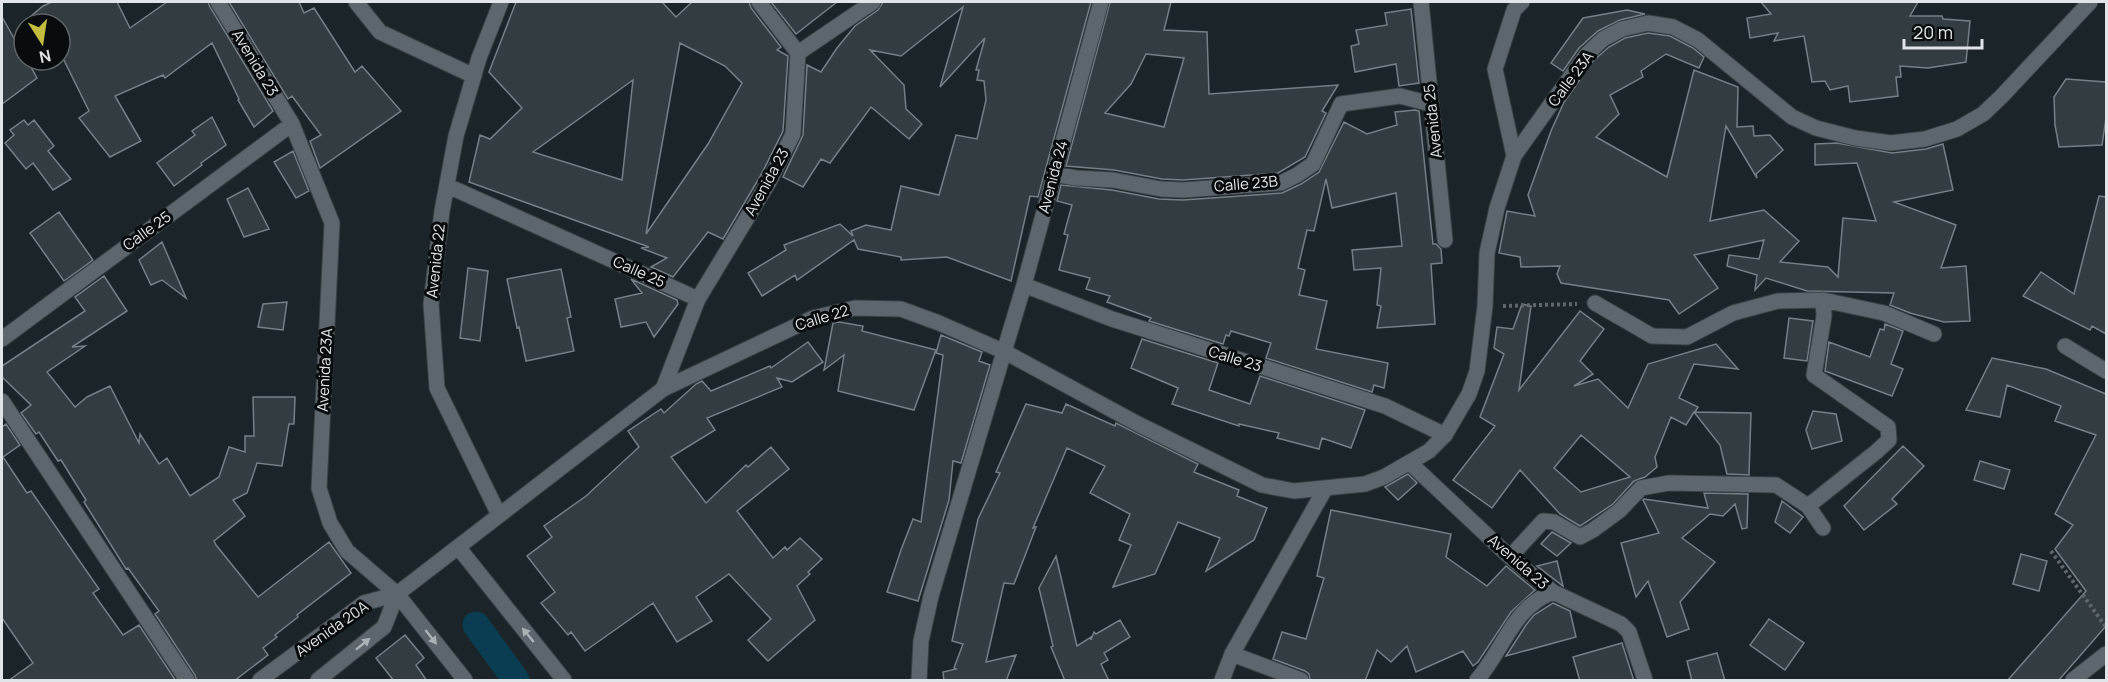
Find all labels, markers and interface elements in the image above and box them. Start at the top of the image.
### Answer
north arrow [12,12,72,72]
scale bar [1904,12,1982,50]
text: 20 m [1913,20,1953,44]
street label: Avenida 23 [227,26,284,100]
text: N [37,45,53,69]
street label: Calle 23A [1543,46,1599,111]
street label: Avenida 25 [1418,83,1447,159]
street label: Avenida 24 [1033,138,1072,216]
street label: Avenida 23 [739,144,794,219]
street label: Calle 23B [1213,170,1279,197]
street label: Calle 25 [118,206,175,255]
street label: Avenida 22 [421,223,450,299]
street label: Calle 25 [610,251,669,292]
street label: Calle 22 [793,299,851,336]
street label: Avenida 23A [312,327,337,412]
street label: Calle 23 [1206,340,1264,377]
street label: Avenida 23 [1483,529,1553,594]
street label: Avenida 20A [291,595,373,661]
one-way arrow [521,627,534,643]
one-way arrow [425,629,438,645]
one-way arrow [355,637,371,650]

